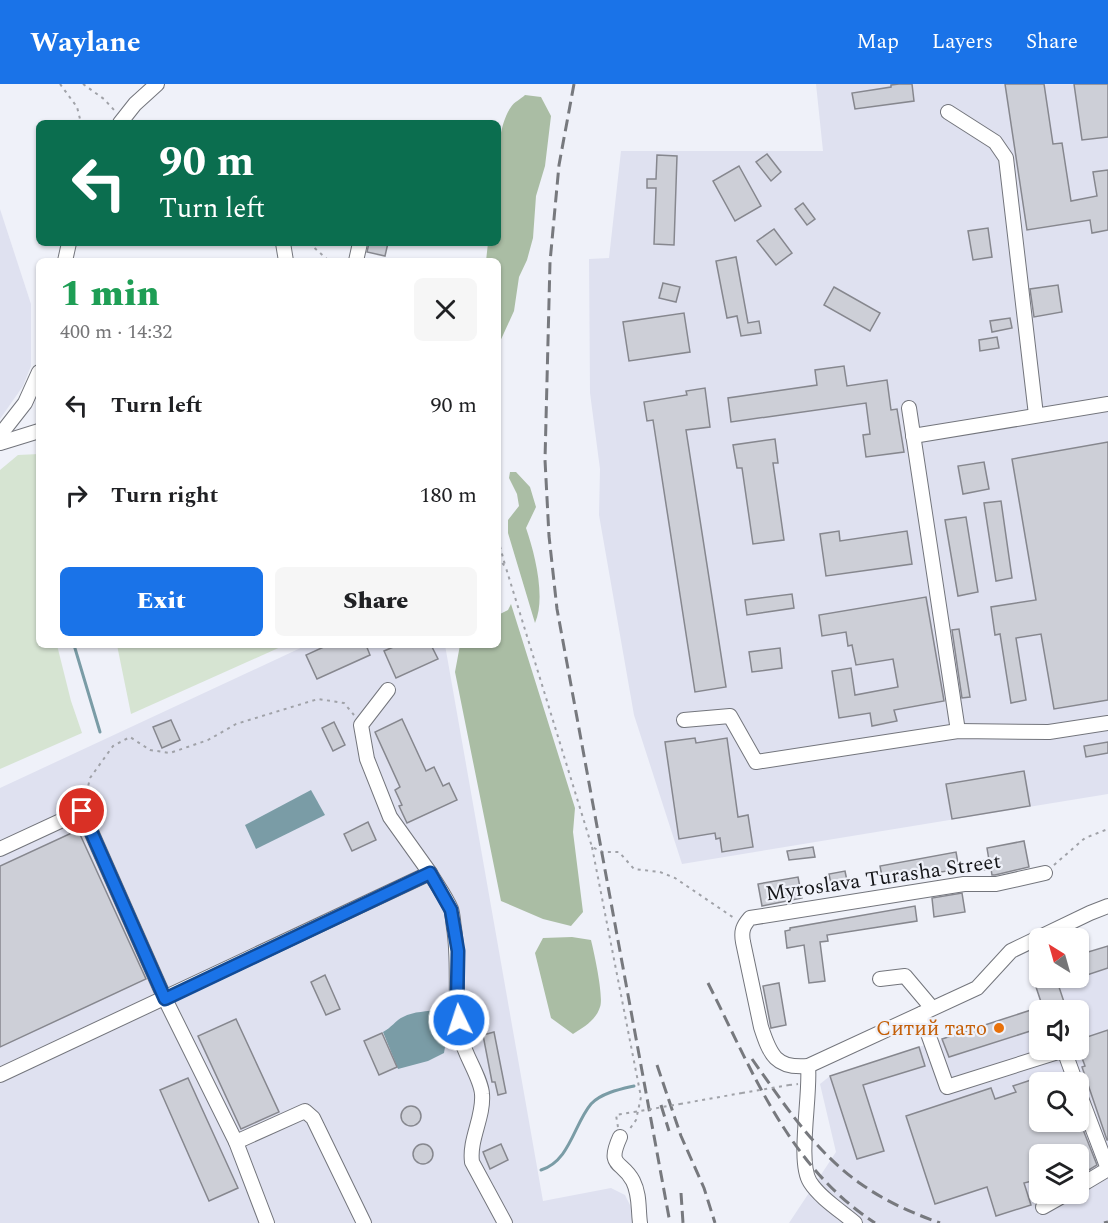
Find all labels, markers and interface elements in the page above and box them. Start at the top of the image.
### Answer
text: Waylane [30,21,141,64]
text: Map [857,26,899,58]
text: Layers [932,26,993,58]
text: Share [1026,26,1078,58]
text: 90 m [159,131,254,194]
icon: left [60,144,138,222]
text: Turn left [159,188,265,230]
text: 1 min [60,267,160,322]
button: close [414,278,477,341]
text: 400 m · 14:32 [60,317,172,347]
icon: left [60,389,93,422]
text: Turn left [111,389,203,422]
text: 90 m [431,389,477,422]
icon: right [60,479,93,512]
text: Turn right [111,479,218,512]
text: 180 m [420,479,477,512]
button: Exit [60,567,263,636]
button: Share [275,567,477,636]
pin [56,785,107,836]
icon: arrive [65,794,98,827]
street label: Myroslava Turasha Street [763,846,1003,910]
north arrow [1029,928,1089,988]
map controls [1029,928,1089,1204]
position arrow [427,988,491,1052]
button: sound [1029,1000,1089,1060]
place label: Ситий тато [876,1013,987,1045]
marker: Ситий тато [992,1021,1006,1035]
button: search [1029,1072,1089,1132]
button: layers [1029,1144,1089,1204]

